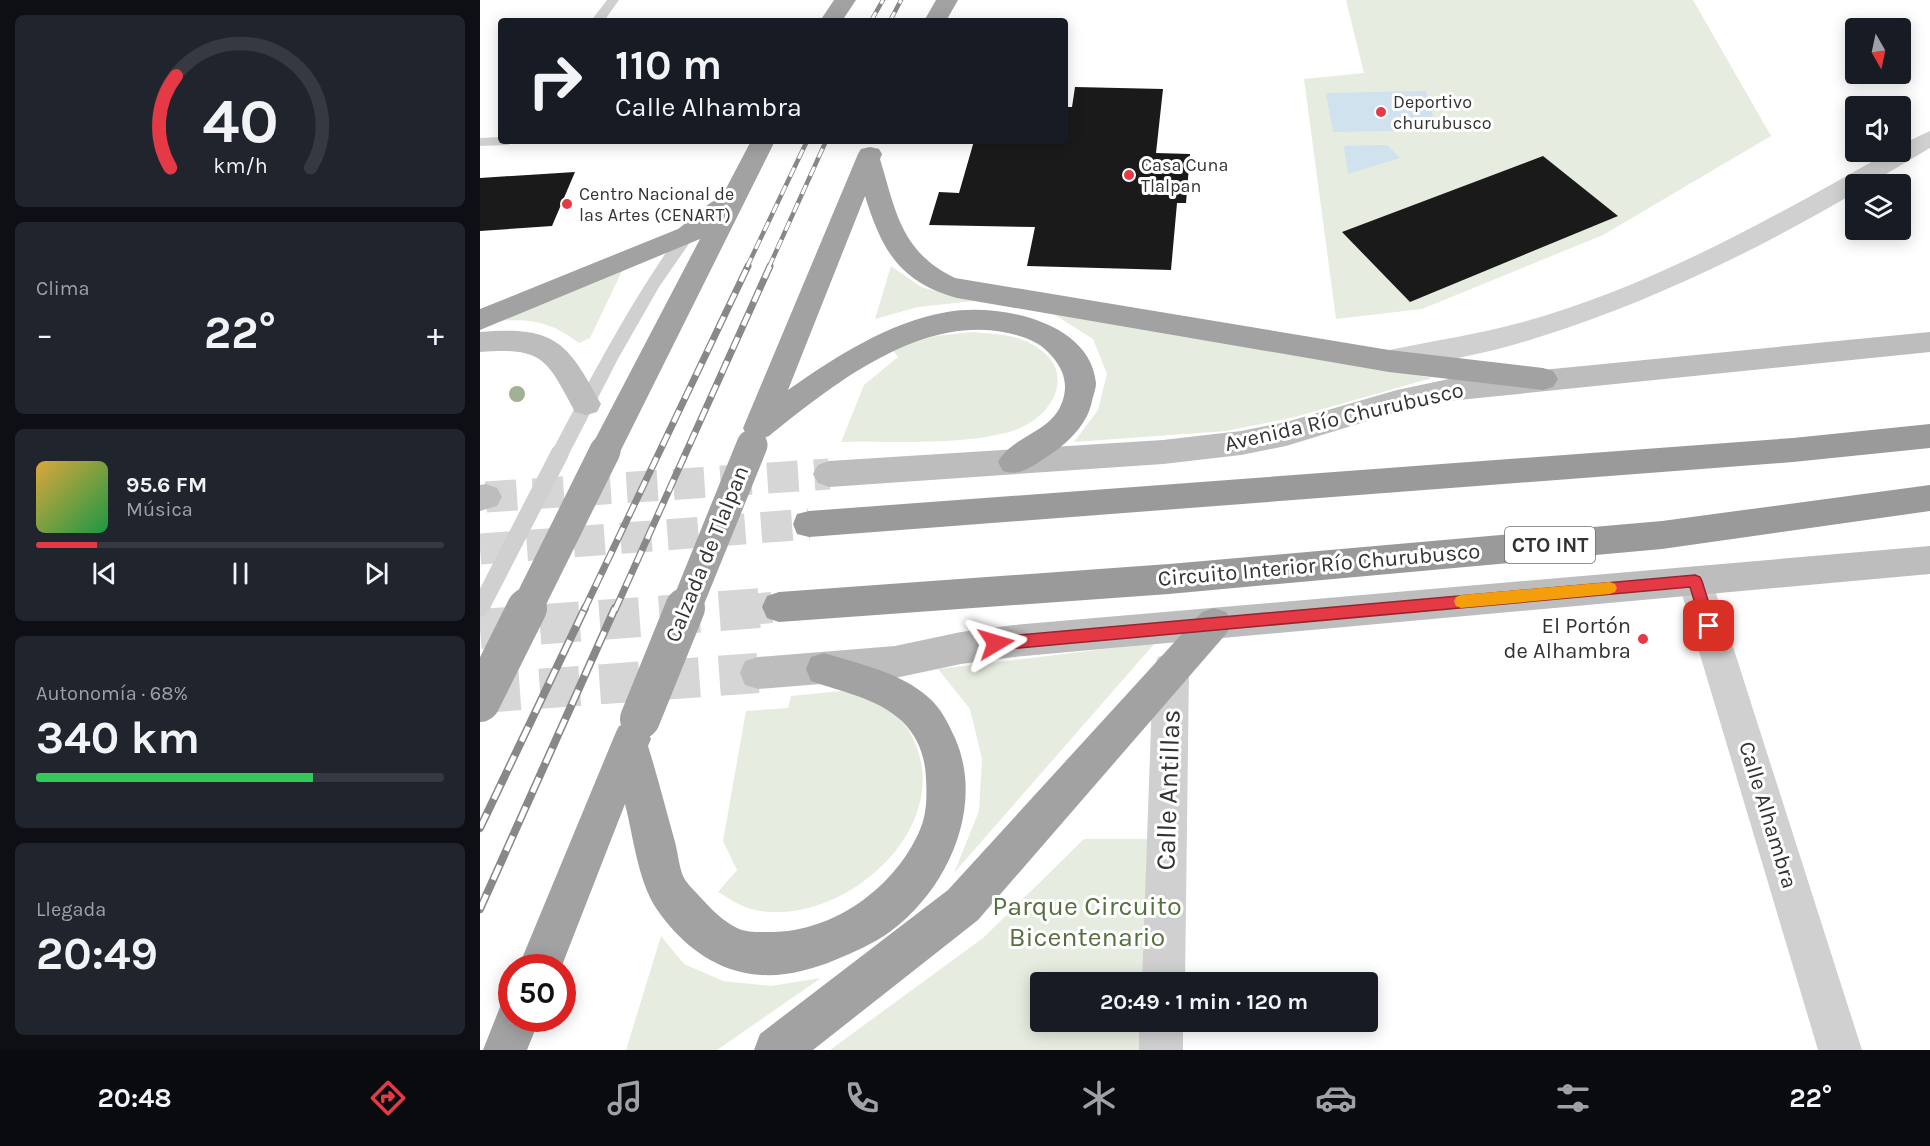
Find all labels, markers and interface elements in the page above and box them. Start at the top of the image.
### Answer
north arrow [1845,18,1911,84]
map controls [1845,18,1911,240]
text: 110 m [615,40,722,90]
icon: right [516,42,594,120]
text: 40 [202,85,278,158]
text: Calle Alhambra [615,91,802,123]
place label: Deportivo churubusco [1393,91,1492,134]
button: sound [1845,96,1911,162]
marker: Deportivo churubusco [1374,105,1388,119]
text: km/h [213,153,267,178]
place label: Casa Cuna Tlalpan [1141,154,1228,197]
marker: Casa Cuna Tlalpan [1122,168,1136,182]
button: layers [1845,174,1911,240]
place label: Centro Nacional de las Artes (CENART) [579,183,734,226]
marker: Centro Nacional de las Artes (CENART) [560,197,574,211]
text: Clima [36,277,90,300]
text: 22° [204,307,276,359]
text: − [36,315,53,353]
text: + [427,315,444,353]
street label: Avenida Río Churubusco [1222,377,1466,457]
street label: Calzada de Tlalpan [660,462,754,646]
text: 95.6 FM [126,472,207,498]
text: Música [126,498,193,521]
road number: CTO INT [1505,527,1595,563]
street label: Circuito Interior Río Churubusco [1157,538,1481,592]
icon: previous [88,557,121,590]
icon: pause [224,557,257,590]
icon: next [360,557,393,590]
pin [1683,600,1734,651]
icon: arrive [1692,609,1725,642]
position arrow [964,611,1028,675]
place label: El Portón de Alhambra [1504,613,1631,664]
marker: El Portón de Alhambra [1636,632,1650,646]
text: Autonomía · 68% [36,682,188,705]
street label: Calle Antillas [1149,709,1187,871]
text: 340 km [36,712,200,764]
street label: Calle Alhambra [1733,738,1803,892]
park label: Parque Circuito Bicentenario [992,890,1182,953]
text: Llegada [36,898,106,921]
text: 20:49 [36,928,158,980]
speed limit sign: 50 [498,954,576,1032]
text: 20:49 · 1 min · 120 m [1100,989,1308,1015]
icon: directions [367,1077,409,1119]
icon: music [604,1077,646,1119]
icon: phone [841,1077,883,1119]
icon: climate [1078,1077,1120,1119]
icon: car [1315,1077,1357,1119]
icon: filters [1552,1077,1594,1119]
text: 20:48 [98,1082,172,1114]
text: 22° [1789,1082,1832,1114]

